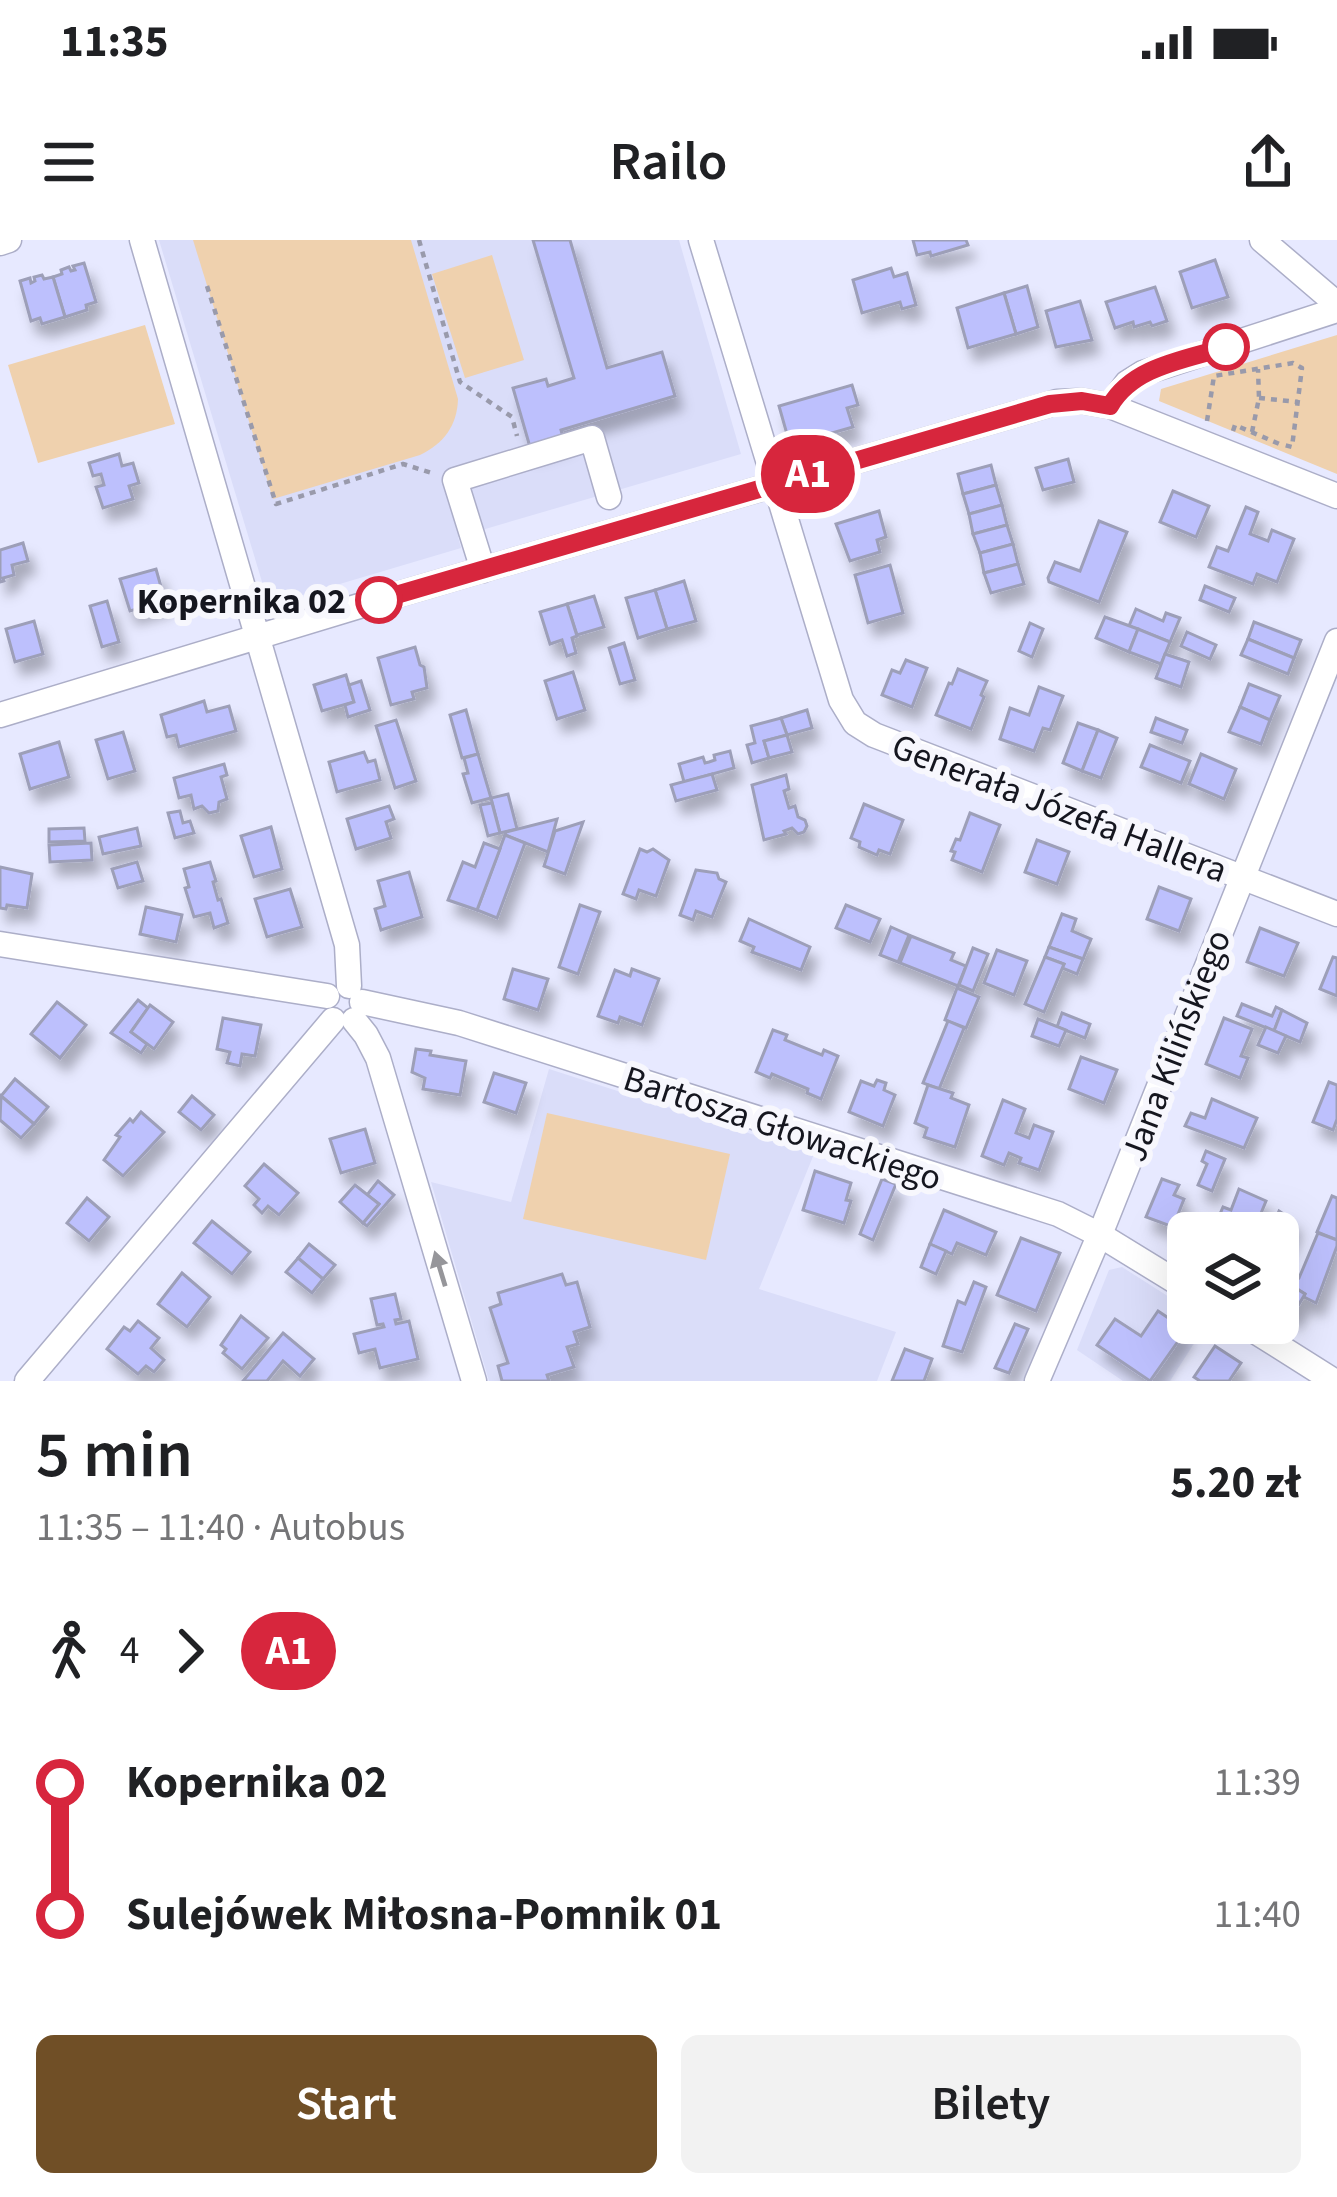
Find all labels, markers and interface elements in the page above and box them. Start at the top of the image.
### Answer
text: 11:35 [60,10,169,74]
text: Railo [610,124,727,201]
icon: menu [36,129,102,195]
icon: share [1235,129,1301,195]
unlabelled marker [1204,325,1248,369]
line badge: A1 [754,435,862,513]
text: A1 [785,444,831,504]
place label: Kopernika 02 [137,576,346,627]
marker: Kopernika 02 [357,578,401,622]
street label: Generała Józefa Hallera [884,721,1235,896]
street label: Jana Kilińskiego [1109,922,1244,1169]
street label: Bartosza Głowackiego [617,1053,948,1204]
map controls [1167,1212,1299,1344]
button: layers [1167,1212,1299,1344]
one-way arrow [430,1250,448,1287]
text: 5 min [36,1408,193,1502]
text: 5.20 zł [1170,1451,1301,1515]
text: 11:35 – 11:40 · Autobus [36,1500,405,1556]
icon: walk [36,1618,102,1684]
icon: forward [157,1618,223,1684]
text: A1 [265,1621,312,1681]
text: 4 [120,1623,139,1679]
text: Kopernika 02 [126,1751,387,1815]
text: 11:39 [1214,1755,1301,1811]
text: Sulejówek Miłosna-Pomnik 01 [126,1883,722,1947]
text: 11:40 [1214,1887,1301,1943]
button: Start [36,2035,657,2173]
button: Bilety [681,2035,1301,2173]

